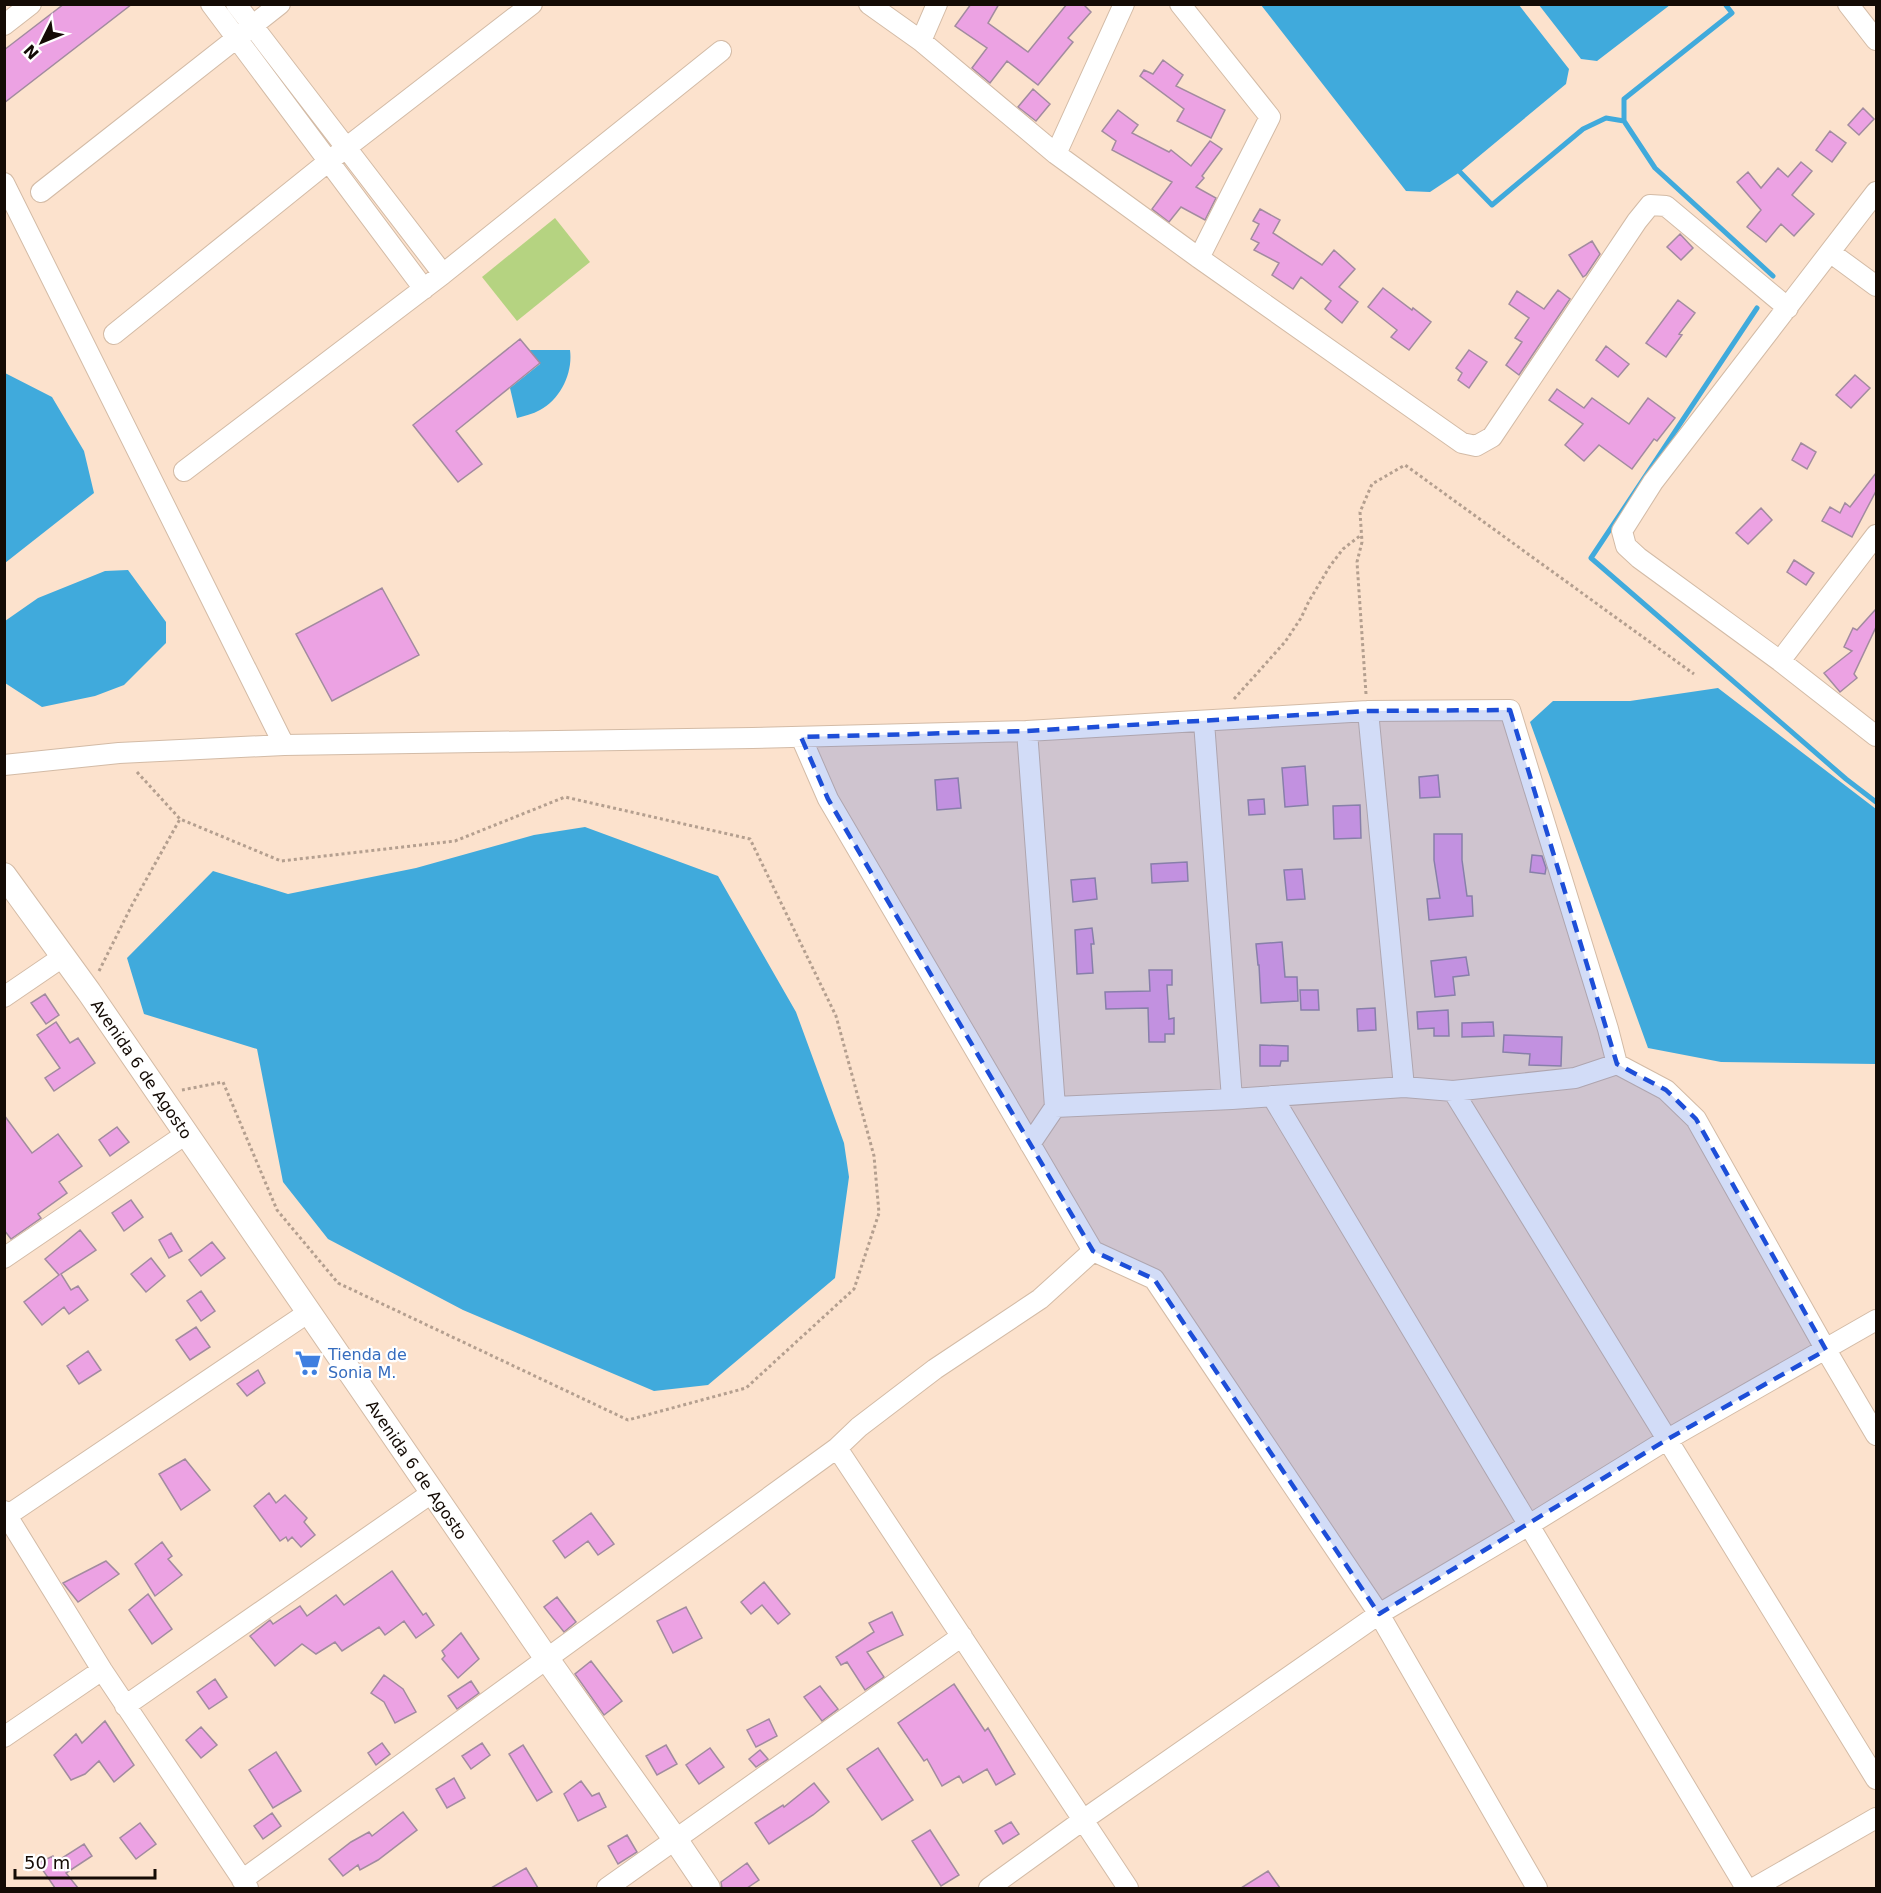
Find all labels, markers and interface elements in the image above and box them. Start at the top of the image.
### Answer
north arrow [12,12,72,72]
text: N [20,41,43,63]
street label: Avenida 6 de Agosto [87,996,196,1142]
place label: Tienda de Sonia M. [327,1345,407,1382]
supermarket icon: Tienda de Sonia M. [293,1348,323,1378]
street label: Avenida 6 de Agosto [363,1396,471,1543]
scale bar [15,1842,154,1880]
text: 50 m [24,1852,70,1873]

